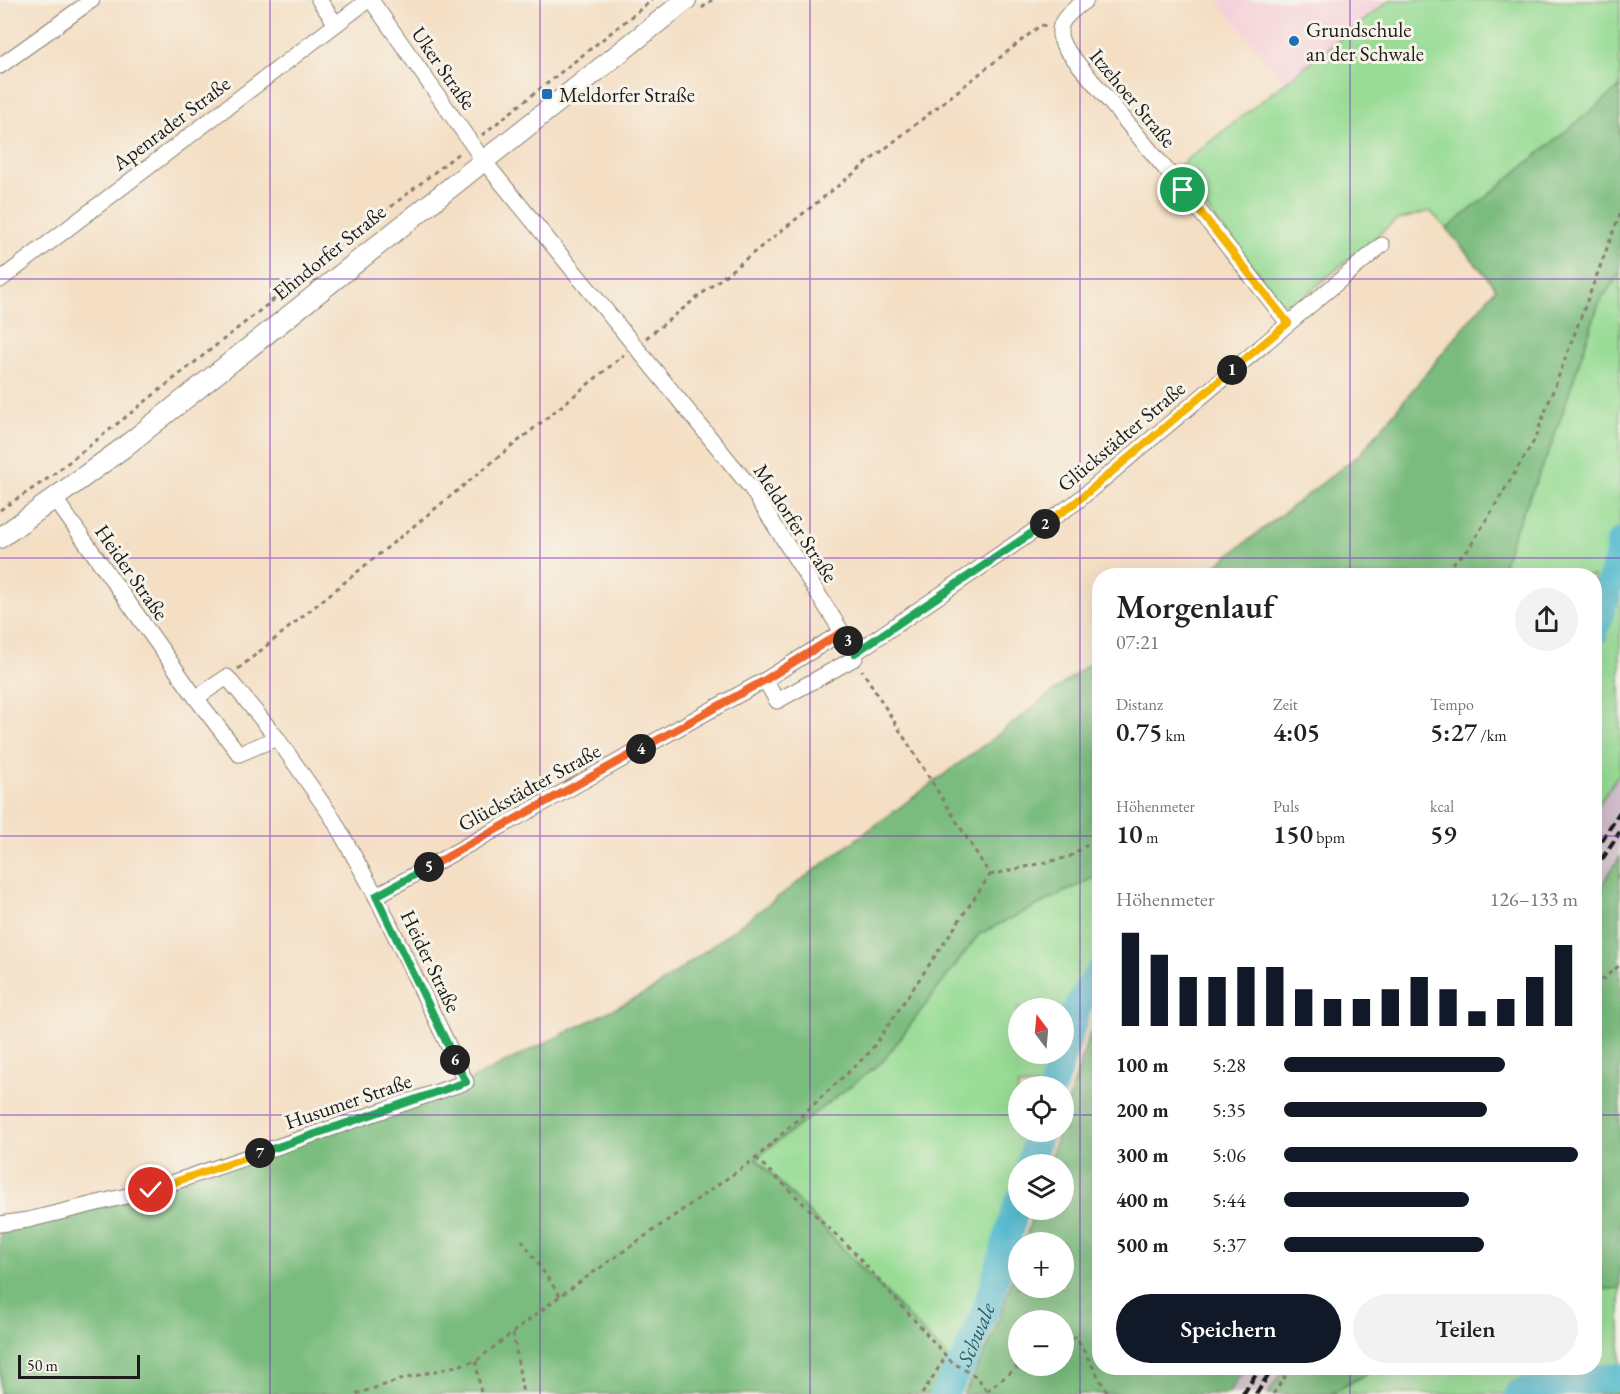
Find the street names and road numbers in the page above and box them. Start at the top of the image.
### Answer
street label: Uker Straße [406,21,482,115]
street label: Itzehoer Straße [1084,43,1182,153]
street label: Apenrader Straße [106,70,235,177]
street label: Ehndorfer Straße [267,198,391,306]
street label: Glückstädter Straße [1052,375,1190,497]
street label: Meldorfer Straße [748,459,844,587]
street label: Heider Straße [89,519,175,625]
street label: Glückstädter Straße [453,737,605,837]
street label: Heider Straße [395,905,467,1017]
street label: Husumer Straße [281,1067,415,1135]

